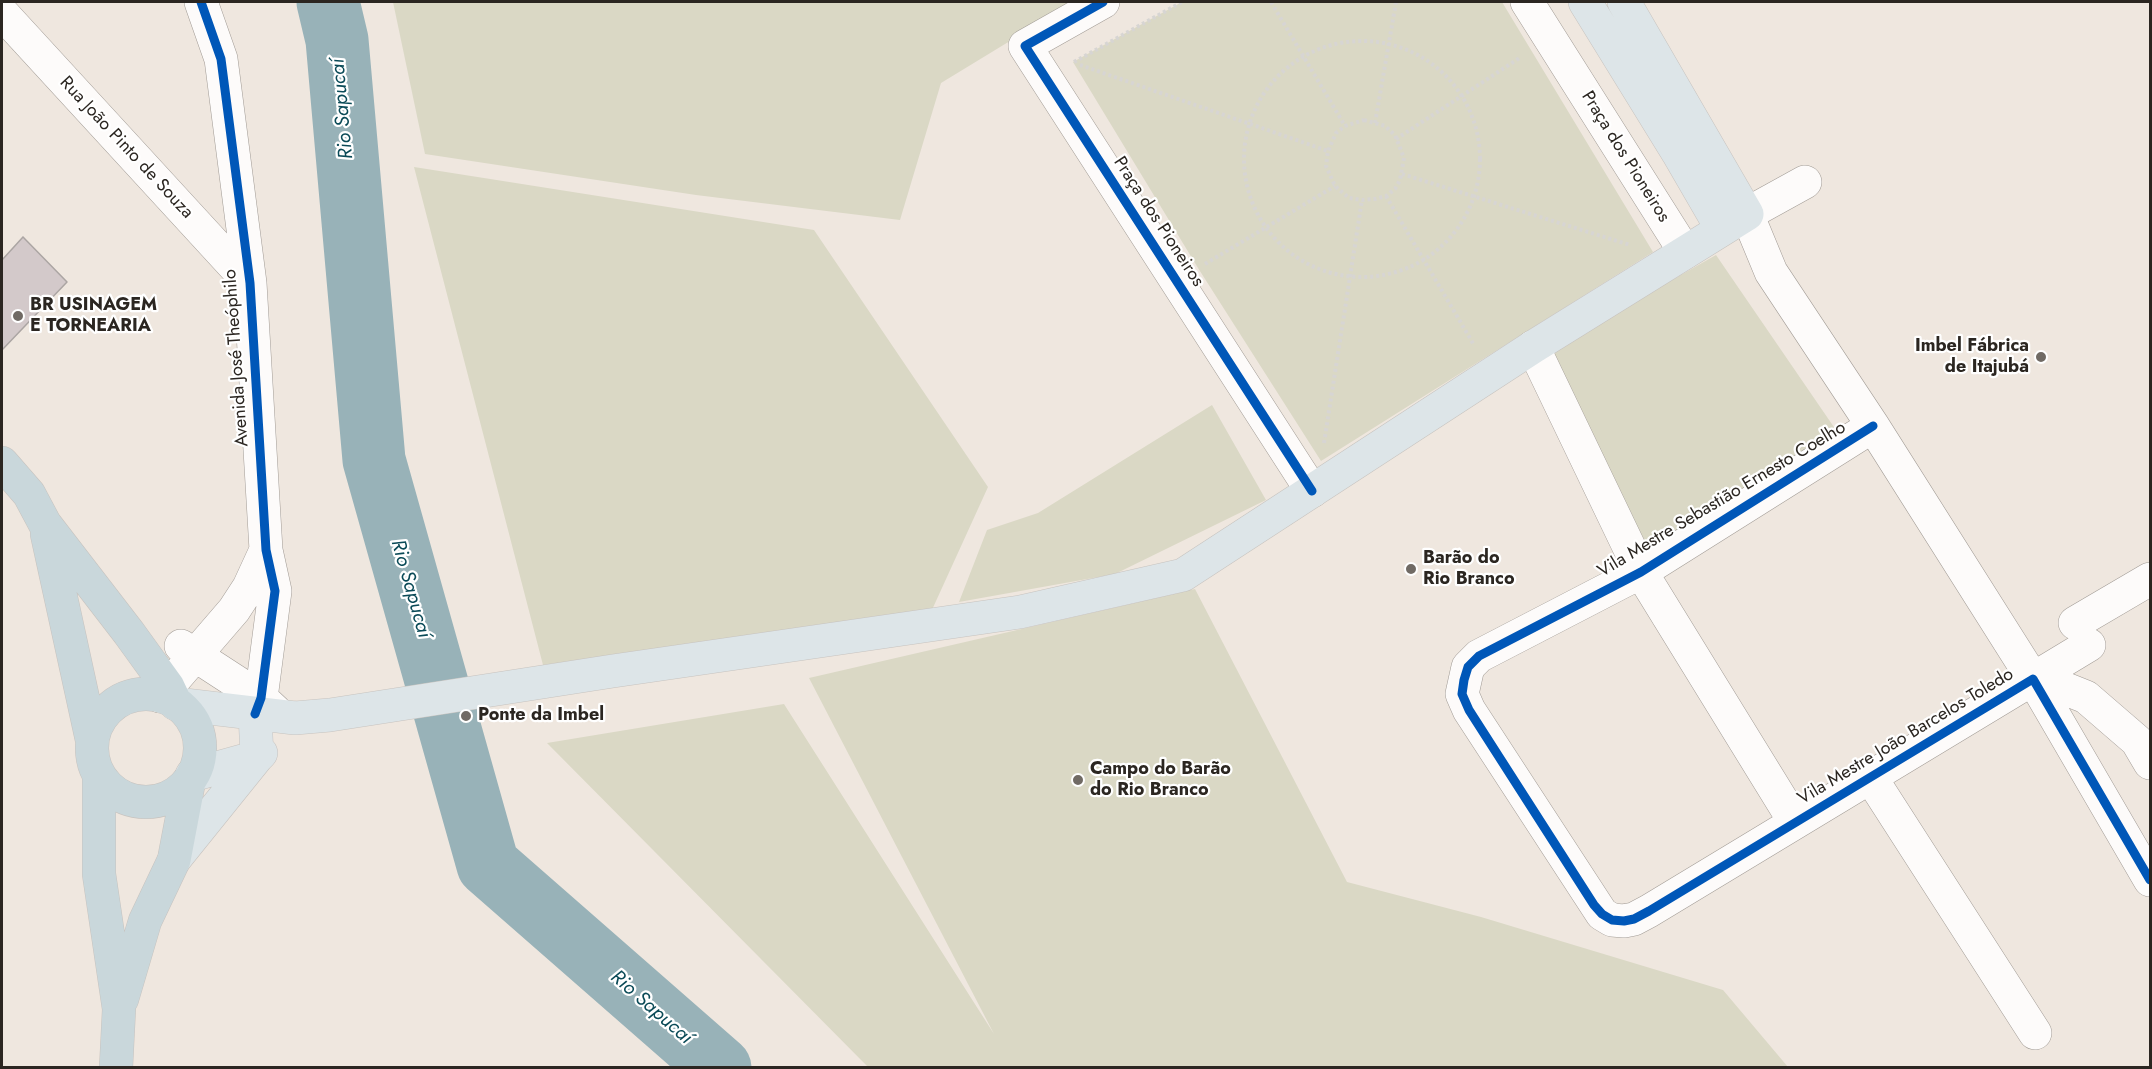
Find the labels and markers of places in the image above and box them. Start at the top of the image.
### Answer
place label: BR USINAGEM E TORNEARIA [30,295,157,338]
marker: BR USINAGEM E TORNEARIA [11,309,25,323]
place label: Imbel Fábrica de Itajubá [1915,336,2029,378]
marker: Imbel Fábrica de Itajubá [2034,350,2048,364]
place label: Barão do Rio Branco [1423,548,1515,590]
marker: Barão do Rio Branco [1404,562,1418,576]
place label: Ponte da Imbel [478,705,604,727]
marker: Ponte da Imbel [459,709,473,723]
place label: Campo do Barão do Rio Branco [1090,759,1231,802]
marker: Campo do Barão do Rio Branco [1071,773,1085,787]

